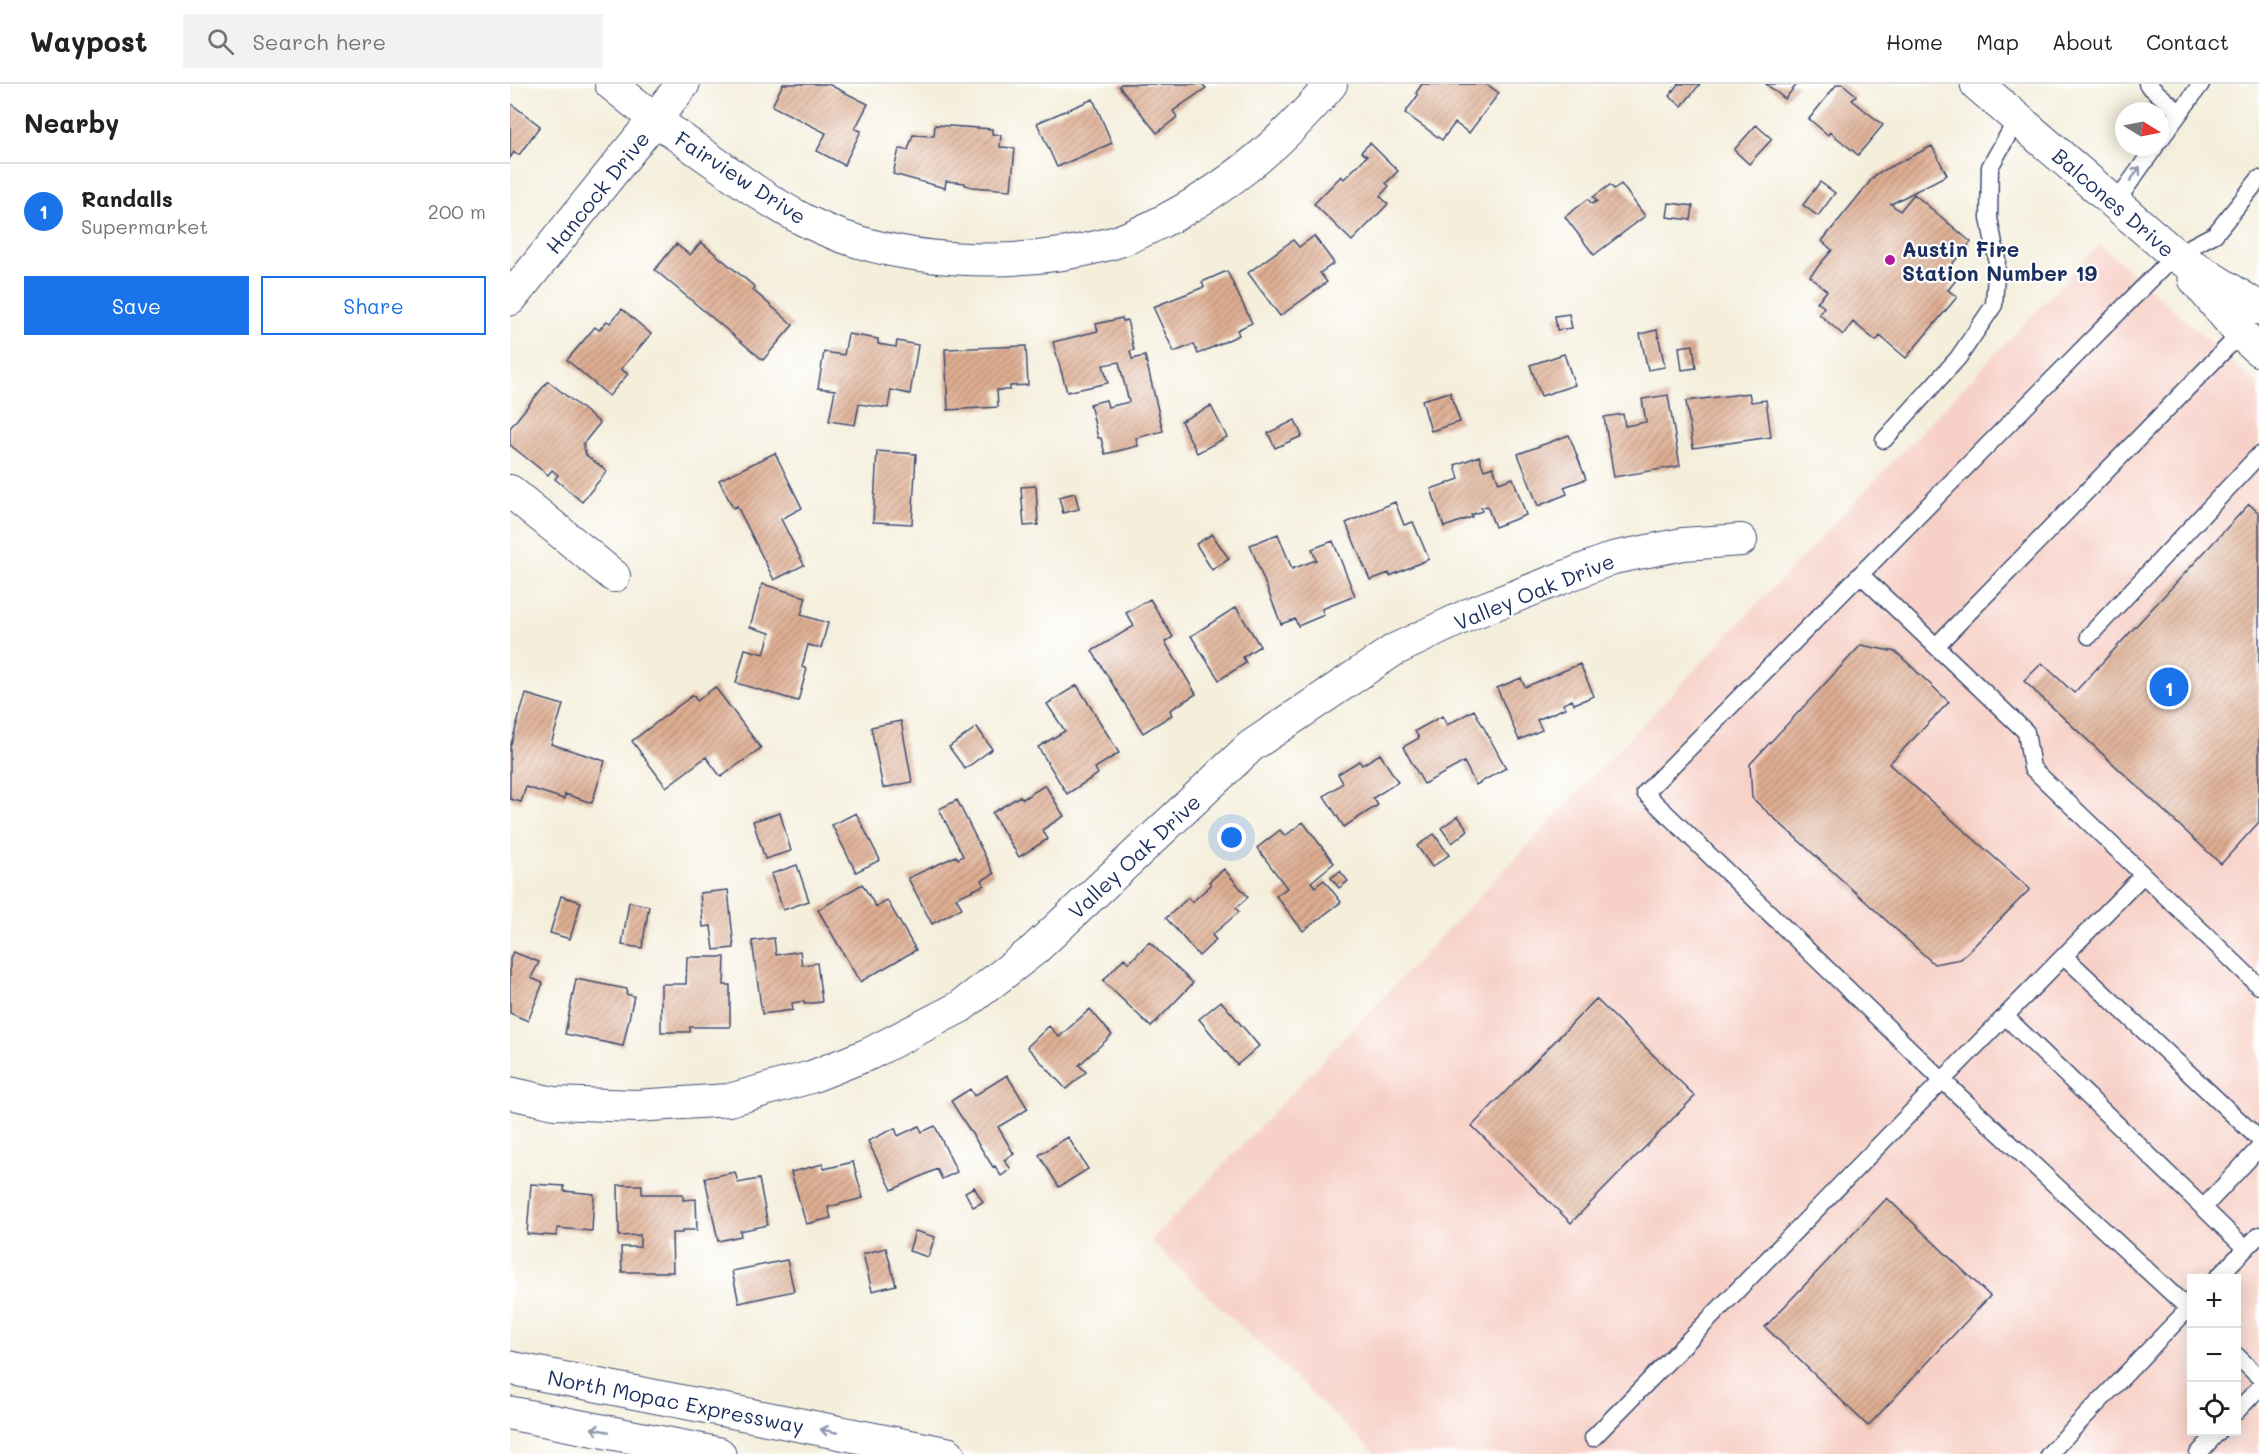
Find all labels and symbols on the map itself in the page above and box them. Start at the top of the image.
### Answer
north arrow [2115,102,2169,156]
street label: Hancock Drive [539,125,655,259]
street label: Fairview Drive [670,125,812,229]
street label: Balcones Drive [2047,142,2181,262]
one-way arrow [2129,167,2141,183]
place label: Austin Fire Station Number 19 [1902,235,2097,286]
marker: Austin Fire Station Number 19 [1883,253,1897,267]
street label: Valley Oak Drive [1450,546,1618,636]
pin: 1 [2150,664,2188,710]
street label: Valley Oak Drive [1062,788,1206,924]
your location [1217,823,1246,852]
street label: North Mopac Expressway [546,1363,806,1439]
one-way arrow [590,1424,609,1436]
one-way arrow [819,1425,839,1436]

